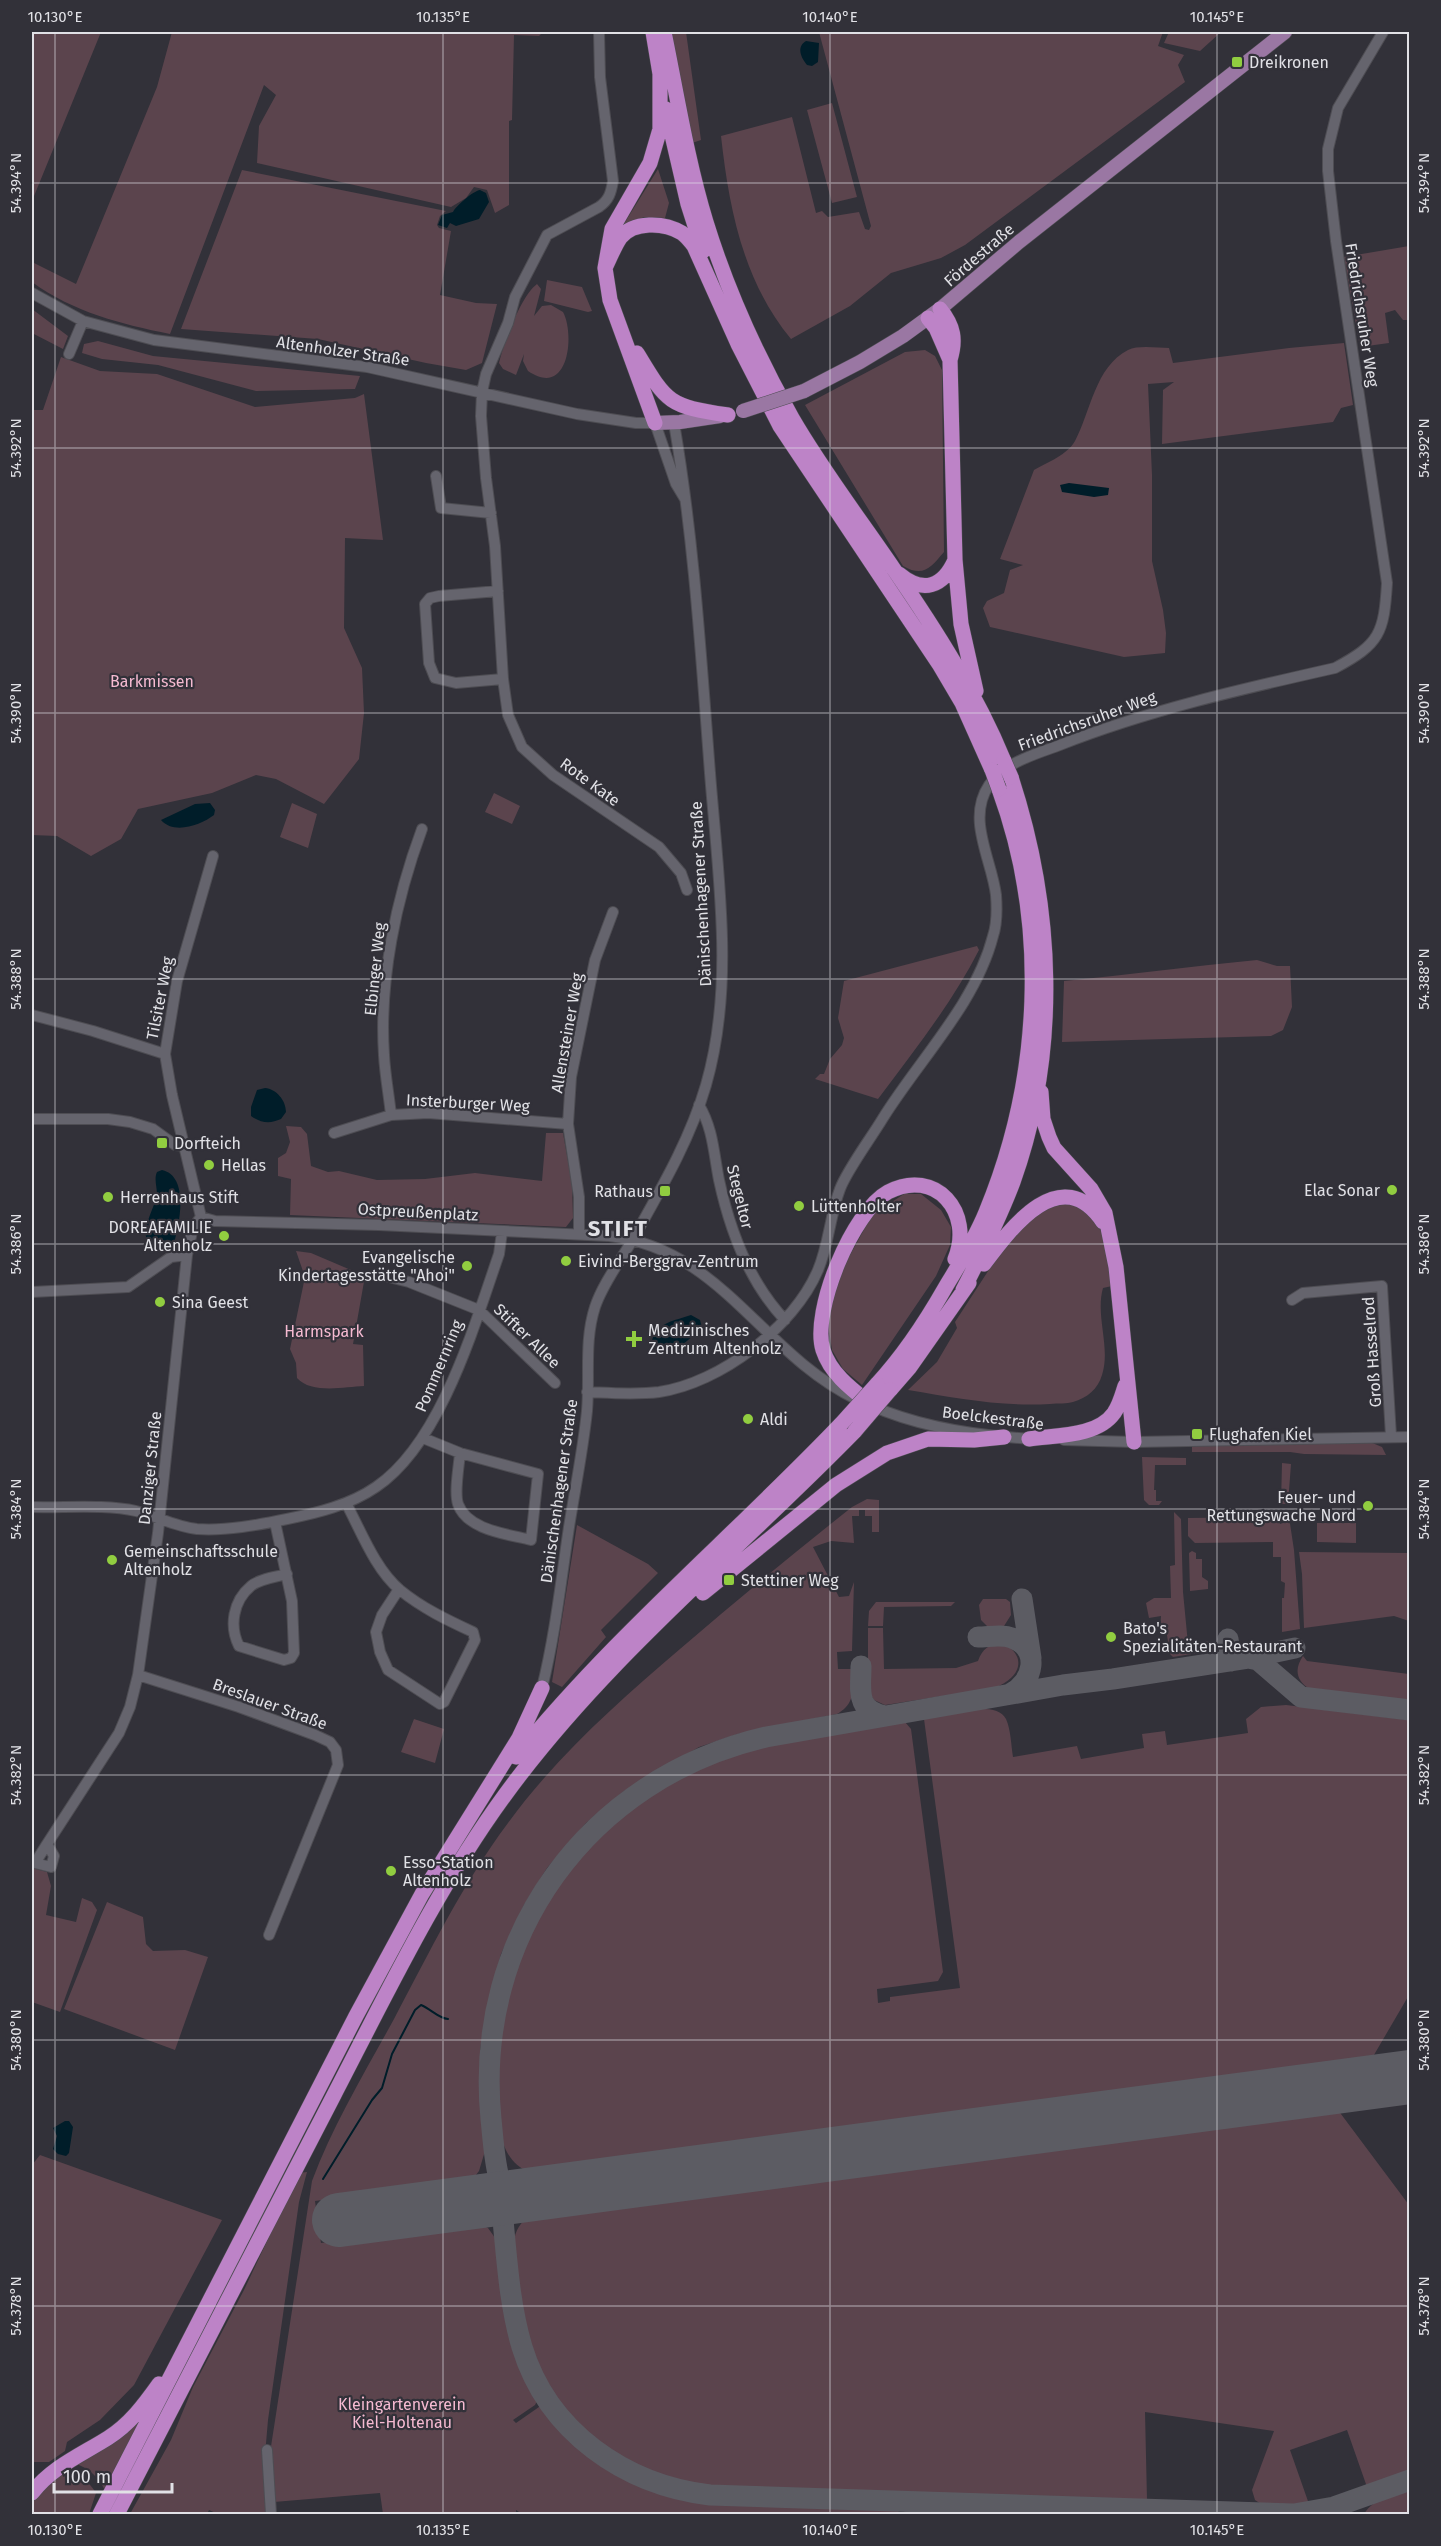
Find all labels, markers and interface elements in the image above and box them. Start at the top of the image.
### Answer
text: 10.130°E [27,8,83,26]
text: 10.135°E [416,8,470,26]
text: 10.140°E [802,8,858,26]
text: 10.145°E [1190,8,1244,26]
place label: Dreikronen [1249,53,1329,72]
marker: Dreikronen [1230,55,1244,69]
text: 54.394°N [7,153,25,213]
text: 54.394°N [1415,153,1433,213]
street label: Fördestraße [940,219,1018,291]
street label: Friedrichsruher Weg [1341,242,1383,389]
street label: Altenholzer Straße [275,332,411,370]
text: 54.392°N [7,418,25,478]
text: 54.392°N [1415,418,1433,478]
park label: Barkmissen [110,672,194,691]
text: 54.390°N [7,683,25,743]
text: 54.390°N [1415,683,1433,743]
street label: Friedrichsruher Weg [1015,687,1159,755]
street label: Rote Kate [556,754,624,810]
street label: Dänischenhagener Straße [687,801,715,987]
street label: Elbinger Weg [361,921,389,1017]
text: 54.388°N [7,948,25,1010]
text: 54.388°N [1415,948,1433,1010]
street label: Tilsiter Weg [143,954,177,1041]
street label: Allensteiner Weg [547,971,587,1094]
street label: Insterburger Weg [406,1090,531,1116]
place label: Dorfteich [174,1134,241,1153]
marker: Dorfteich [155,1136,169,1150]
place label: Hellas [221,1156,266,1175]
marker: Hellas [202,1158,216,1172]
street label: Stegeltor [723,1163,757,1232]
place label: Elac Sonar [1304,1181,1381,1200]
place label: Rathaus [594,1182,653,1201]
marker: Elac Sonar [1385,1183,1399,1197]
marker: Rathaus [658,1184,672,1198]
place label: Herrenhaus Stift [120,1188,239,1207]
marker: Herrenhaus Stift [101,1190,115,1204]
place label: Lüttenholter [811,1197,902,1216]
street label: Ostpreußenplatz [357,1199,479,1225]
marker: Lüttenholter [792,1199,806,1213]
text: 54.386°N [7,1214,25,1274]
text: 54.386°N [1415,1214,1433,1274]
district label: STIFT [588,1215,648,1242]
place label: DOREAFAMILIE Altenholz [109,1218,212,1255]
marker: DOREAFAMILIE Altenholz [217,1229,231,1243]
place label: Evangelische Kindertagesstätte "Ahoi" [278,1248,455,1285]
place label: Eivind-Berggrav-Zentrum [578,1252,759,1271]
marker: Eivind-Berggrav-Zentrum [559,1254,573,1268]
marker: Evangelische Kindertagesstätte "Ahoi" [460,1259,474,1273]
place label: Sina Geest [172,1293,249,1312]
marker: Sina Geest [153,1295,167,1309]
street label: Groß Hasselrod [1359,1296,1385,1408]
street label: Stifter Allee [490,1300,564,1372]
street label: Pommernring [411,1316,467,1415]
place label: Medizinisches Zentrum Altenholz [648,1321,781,1358]
park label: Harmspark [284,1322,364,1341]
marker: Medizinisches Zentrum Altenholz [625,1330,643,1348]
street label: Dänischenhagener Straße [537,1398,581,1584]
street label: Boelckestraße [941,1402,1045,1434]
street label: Danziger Straße [135,1410,165,1526]
place label: Aldi [760,1410,788,1429]
marker: Aldi [741,1412,755,1426]
place label: Flughafen Kiel [1209,1425,1312,1444]
marker: Flughafen Kiel [1190,1427,1204,1441]
text: 54.384°N [7,1478,25,1540]
text: 54.384°N [1415,1478,1433,1540]
place label: Feuer- und Rettungswache Nord [1207,1488,1356,1525]
marker: Feuer- und Rettungswache Nord [1361,1499,1375,1513]
place label: Gemeinschaftsschule Altenholz [124,1542,278,1579]
marker: Gemeinschaftsschule Altenholz [105,1553,119,1567]
place label: Stettiner Weg [741,1571,839,1590]
marker: Stettiner Weg [722,1573,736,1587]
place label: Bato's Spezialitäten-Restaurant [1123,1619,1303,1656]
marker: Bato's Spezialitäten-Restaurant [1104,1630,1118,1644]
street label: Breslauer Straße [210,1674,330,1734]
text: 54.382°N [7,1745,25,1805]
text: 54.382°N [1415,1745,1433,1805]
place label: Esso-Station Altenholz [403,1853,494,1890]
marker: Esso-Station Altenholz [384,1864,398,1878]
text: 54.380°N [7,2009,25,2071]
text: 54.380°N [1415,2009,1433,2071]
text: 54.378°N [7,2276,25,2336]
text: 54.378°N [1415,2276,1433,2336]
park label: Kleingartenverein Kiel-Holtenau [338,2395,466,2432]
scale bar [54,2456,172,2494]
text: 100 m [63,2466,111,2488]
text: 10.130°E [27,2521,83,2539]
text: 10.135°E [416,2521,470,2539]
text: 10.140°E [802,2521,858,2539]
text: 10.145°E [1190,2521,1244,2539]

